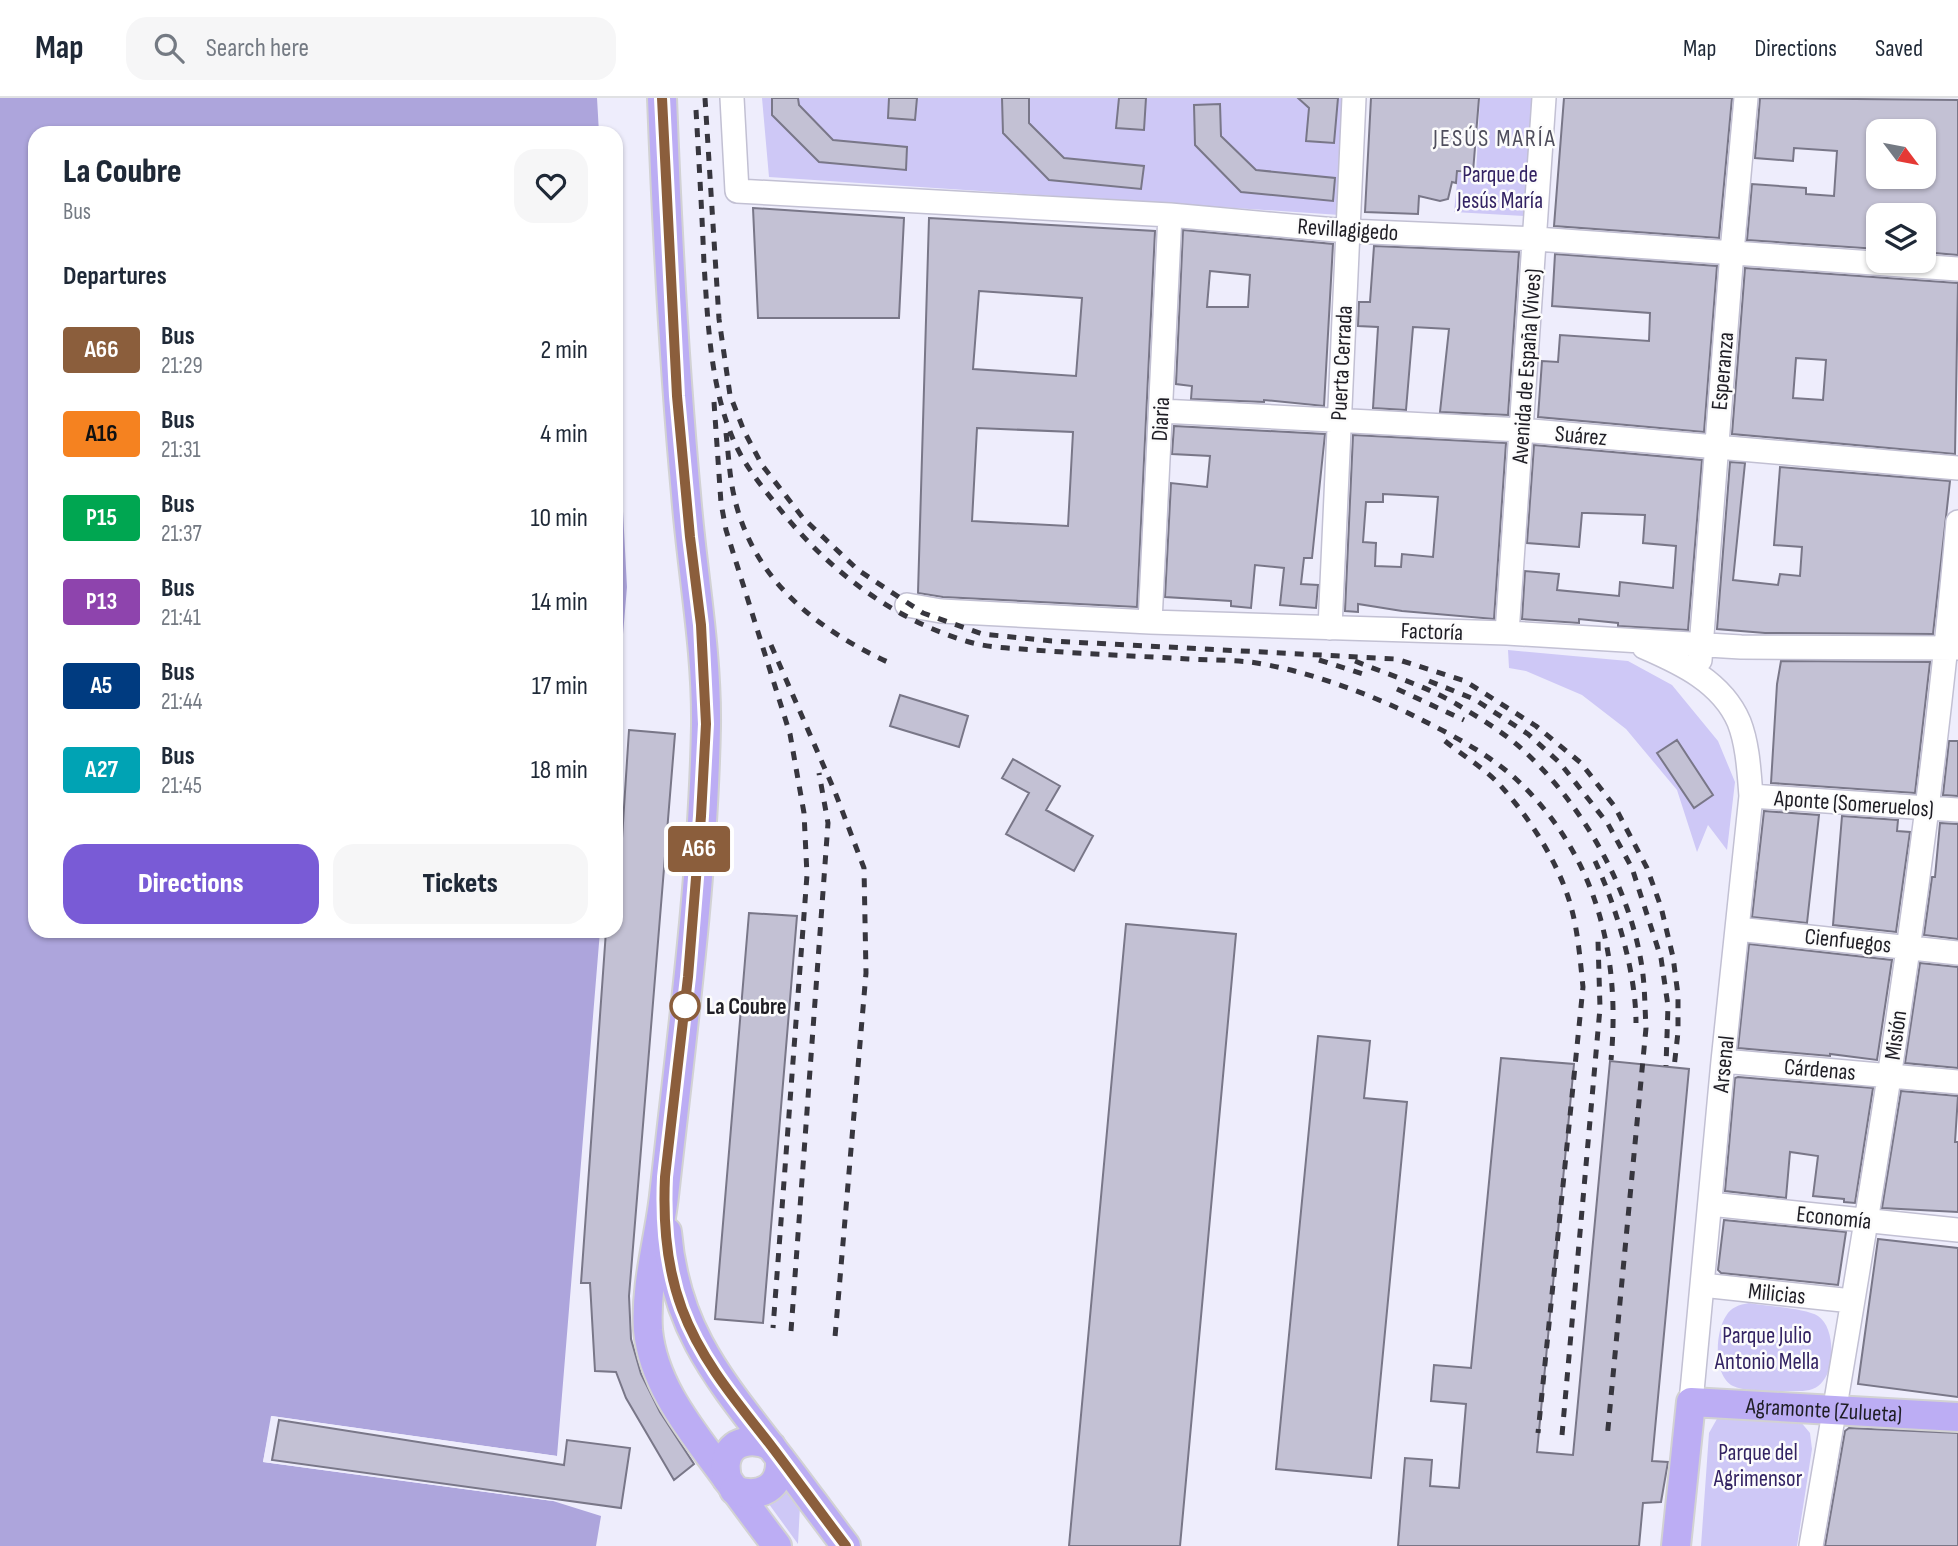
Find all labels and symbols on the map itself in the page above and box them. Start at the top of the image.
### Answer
north arrow [1866,119,1936,189]
district label: JESÚS MARÍA [1432,124,1557,153]
park label: Parque de Jesús María [1456,161,1543,215]
street label: Revillagigedo [1297,213,1399,247]
street label: Avenida de España (Vives) [1506,268,1548,466]
street label: Puerta Cerrada [1325,305,1359,421]
street label: Esperanza [1706,331,1740,411]
street label: Diaria [1146,396,1176,442]
street label: Suárez [1554,420,1608,452]
street label: Factoría [1400,617,1464,647]
street label: Aponte (Someruelos) [1772,784,1935,824]
line badge: A66 [659,826,739,872]
street label: Cienfuegos [1803,923,1893,959]
marker: La Coubre [670,991,700,1021]
place label: La Coubre [706,993,787,1021]
street label: Misión [1879,1008,1913,1062]
street label: Arsenal [1707,1034,1741,1095]
street label: Cárdenas [1783,1053,1857,1087]
street label: Economía [1795,1200,1873,1236]
street label: Milicias [1747,1277,1807,1311]
park label: Parque Julio Antonio Mella [1714,1322,1819,1376]
street label: Agramonte (Zulueta) [1744,1392,1903,1429]
park label: Parque del Agrimensor [1713,1439,1803,1493]

